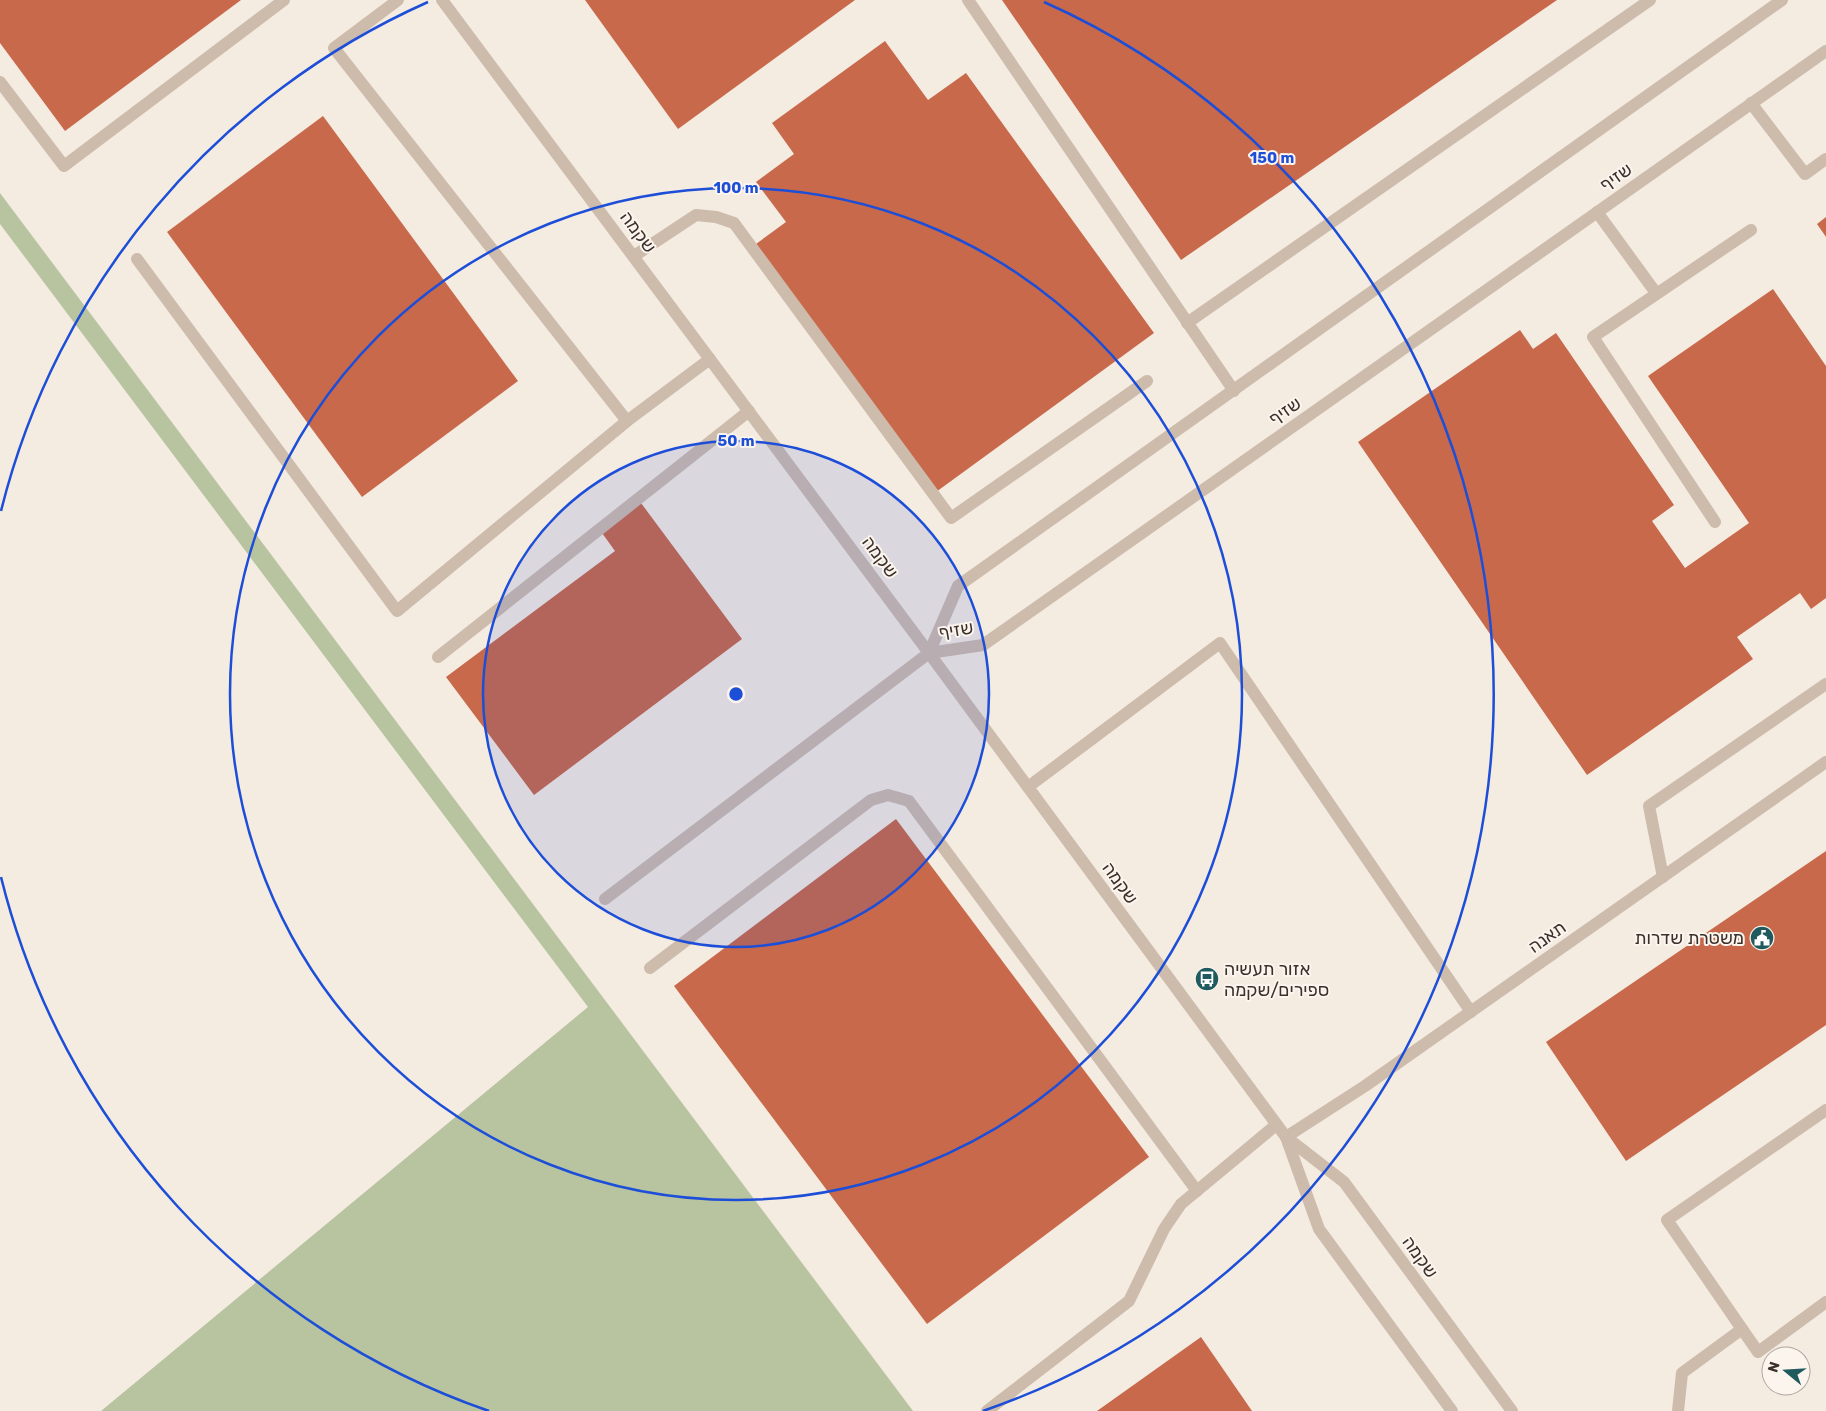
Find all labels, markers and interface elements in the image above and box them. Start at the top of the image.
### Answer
text: 150 m [1250,149,1294,167]
street label: שזיף [1596,158,1636,196]
text: 100 m [714,179,758,197]
street label: שקמה [615,207,661,257]
street label: שזיף [1265,392,1305,430]
text: 50 m [718,432,754,450]
street label: שקמה [857,532,903,582]
street label: שזיף [937,616,975,644]
centre of rings [727,685,745,703]
street label: שקמה [1097,858,1143,908]
street label: תאנה [1524,916,1570,958]
public building icon: משטרת שדרות [1749,925,1775,951]
place label: משטרת שדרות [1635,927,1744,949]
place label: אזור תעשיה ספירים/שקמה [1224,958,1329,1001]
bus stop icon: אזור תעשיה ספירים/שקמה [1194,966,1220,992]
street label: שקמה [1397,1232,1443,1282]
north arrow [1761,1346,1811,1396]
text: N [1764,1360,1784,1375]

